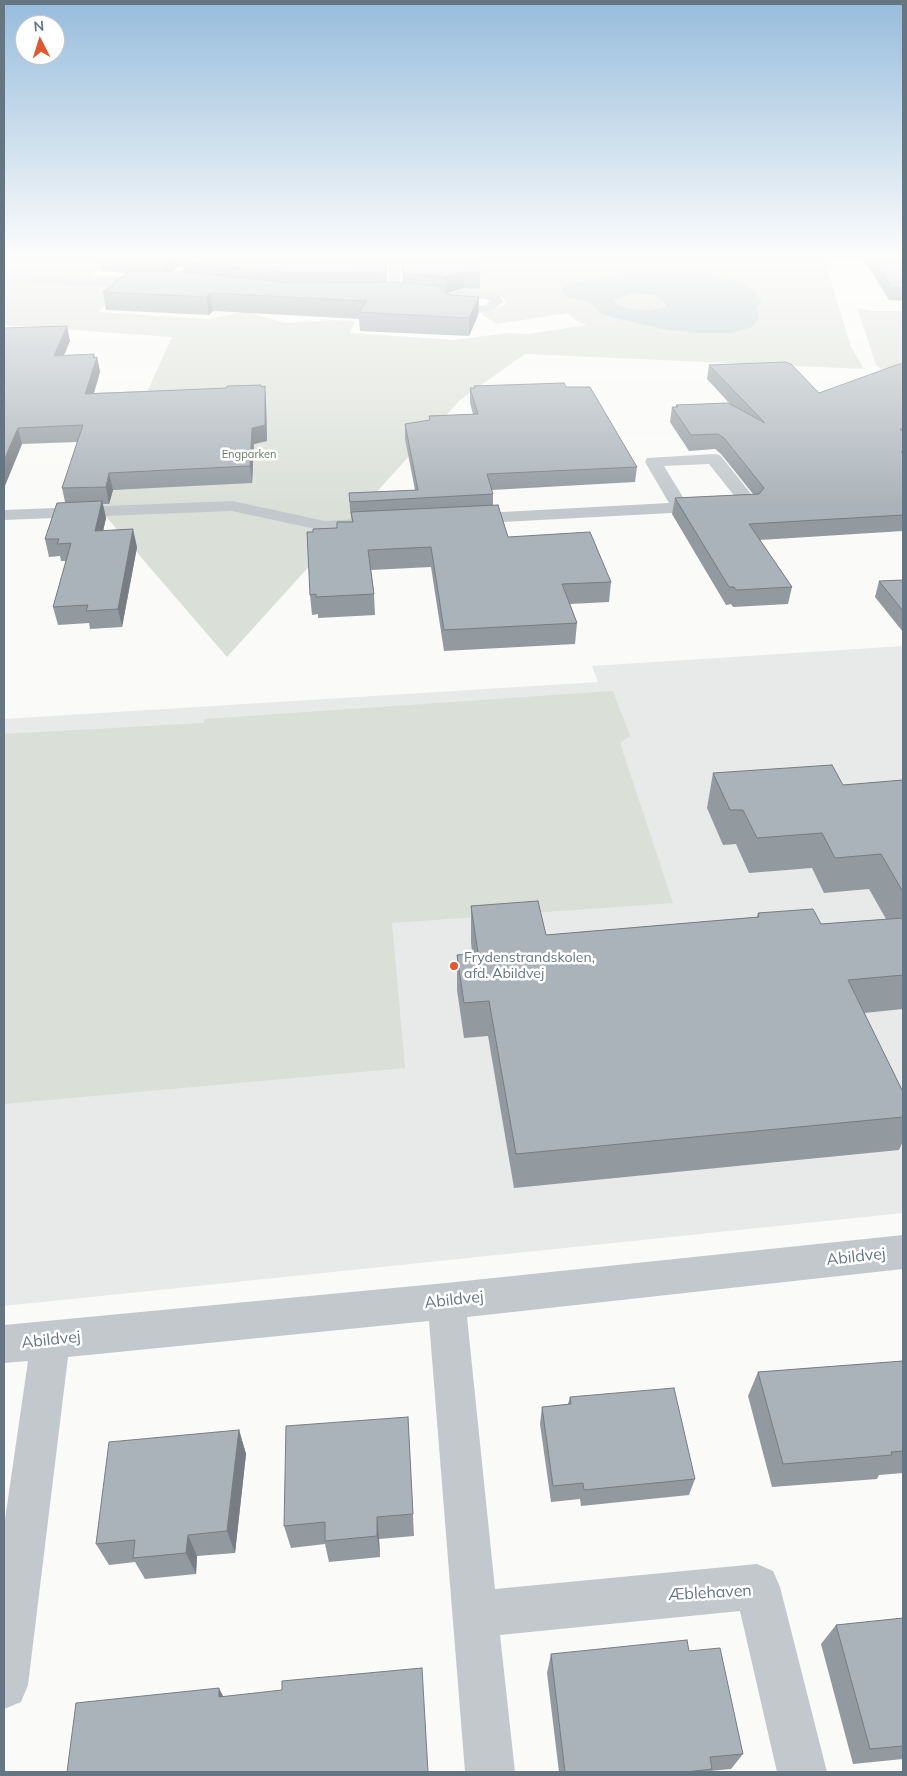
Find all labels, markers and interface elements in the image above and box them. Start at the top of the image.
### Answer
north arrow [15,15,65,65]
text: N [33,17,45,35]
park label: Engparken [222,448,276,462]
place label: Frydenstrandskolen, afd. Abildvej [464,950,595,982]
marker: Frydenstrandskolen, afd. Abildvej [448,960,460,972]
street label: Abildvej [825,1244,887,1270]
street label: Abildvej [423,1287,485,1313]
street label: Abildvej [20,1327,82,1353]
street label: Æblehaven [668,1581,752,1605]

